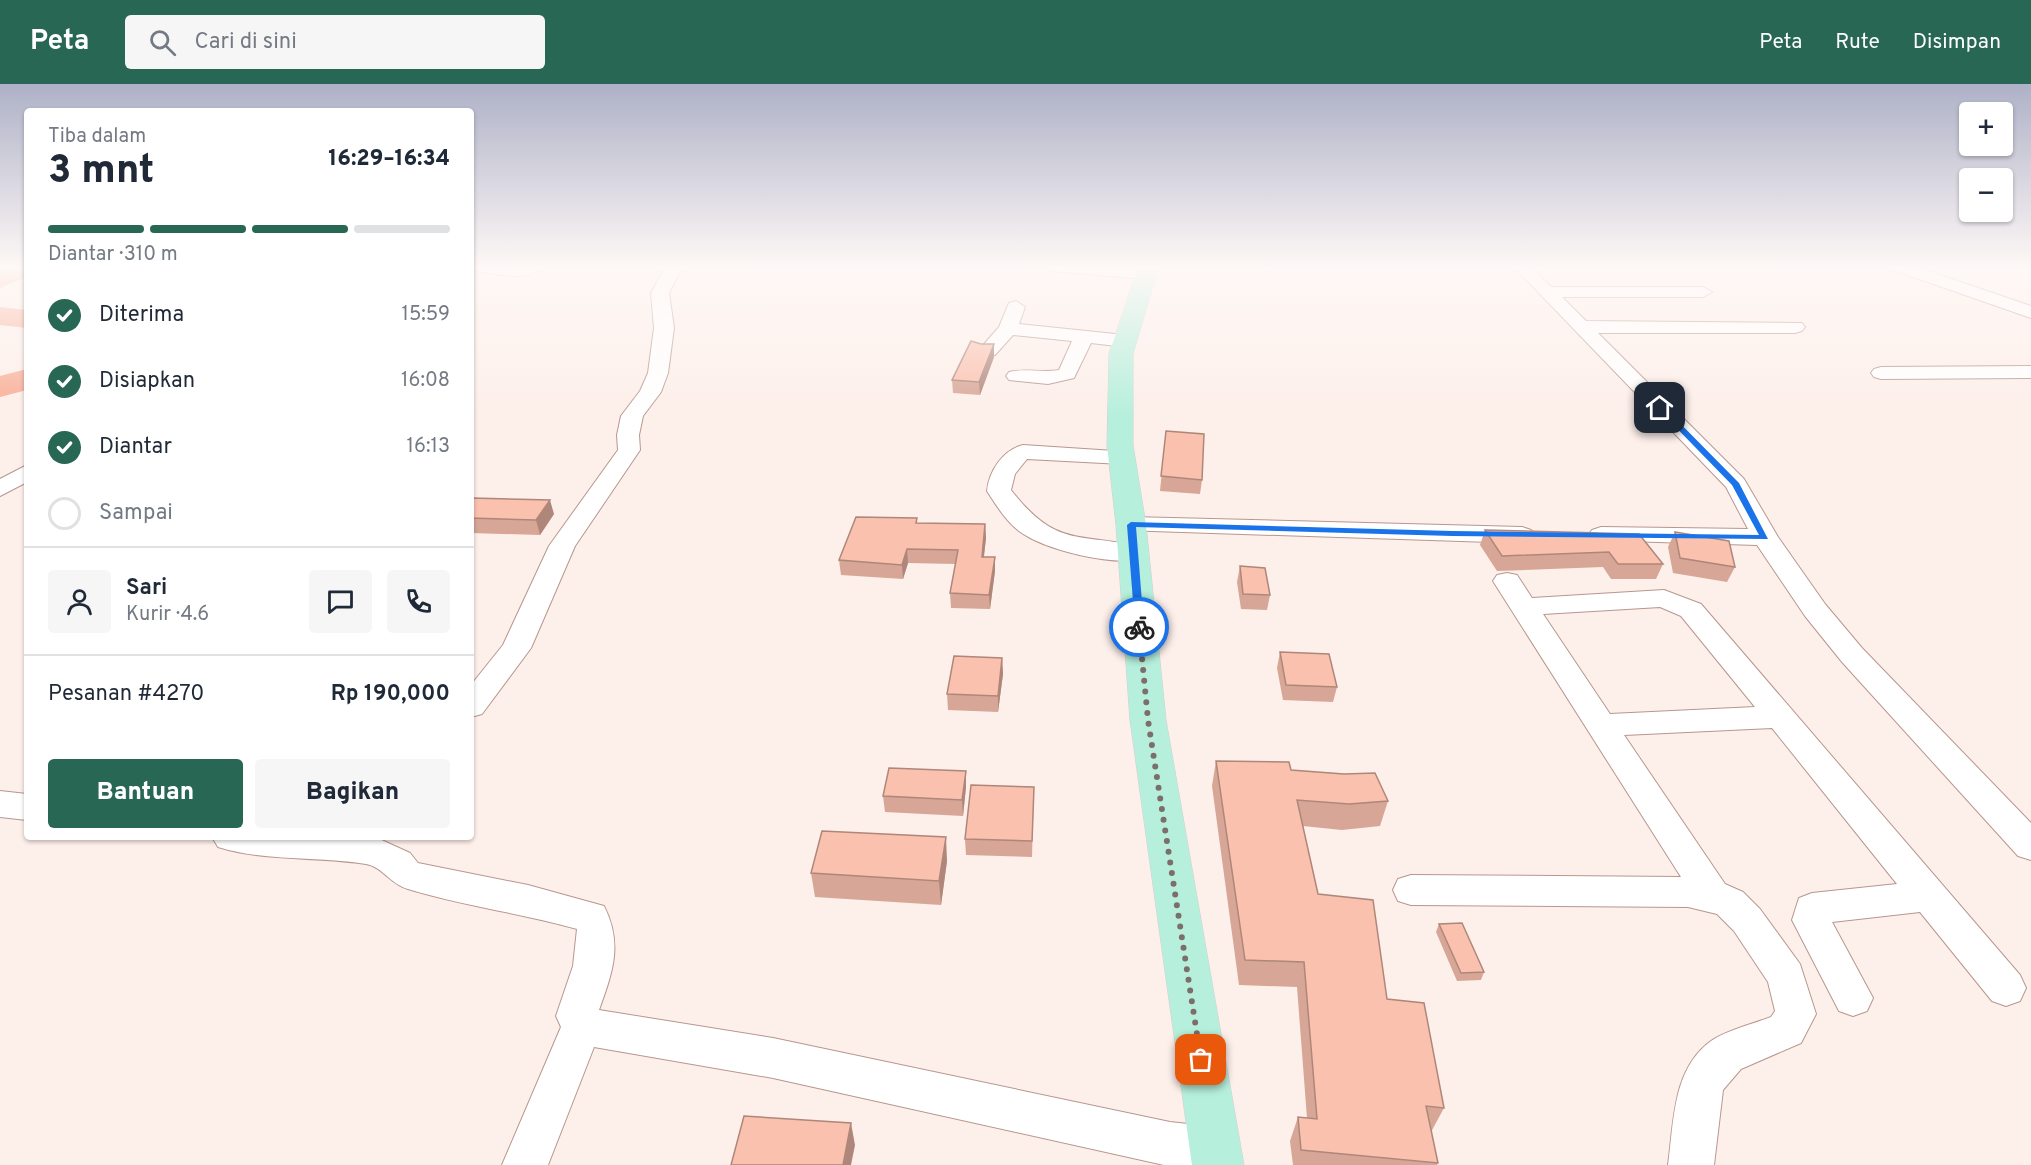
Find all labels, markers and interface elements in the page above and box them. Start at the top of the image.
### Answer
search box [125,15,545,69]
text: Peta [30,24,89,60]
icon: search [146,26,179,59]
text: Cari di sini [194,29,297,56]
text: Peta [1759,29,1802,56]
text: Rute [1835,29,1880,56]
text: Disimpan [1913,29,2001,56]
map controls [1959,102,2013,222]
button: + [1959,102,2013,156]
text: Tiba dalam [48,124,146,150]
text: 16:29–16:34 [328,146,450,173]
text: 3 mnt [48,148,154,197]
button: − [1959,168,2013,222]
text: Diantar · 310 m [48,242,178,268]
icon: check [48,299,81,332]
text: Diterima [99,302,184,329]
text: 15:59 [401,302,450,328]
icon: check [48,365,81,398]
text: Disiapkan [99,368,195,395]
text: 16:08 [401,368,450,394]
pin [1634,382,1685,433]
icon: home [1643,391,1676,424]
icon: check [48,431,81,464]
text: Diantar [99,434,172,461]
text: 16:13 [407,434,450,460]
text: Sampai [99,500,173,527]
button: person [48,570,111,633]
button: chat [309,570,372,633]
button: phone [387,570,450,633]
text: Sari [126,575,167,602]
courier [1109,597,1169,657]
text: Kurir · 4.6 [126,602,209,628]
icon: bike [1123,611,1156,644]
text: Pesanan #4270 [48,681,204,708]
text: Rp 190,000 [331,681,450,708]
button: Bantuan [48,759,243,828]
button: Bagikan [255,759,450,828]
pin [1175,1034,1226,1085]
icon: bag [1184,1043,1217,1076]

